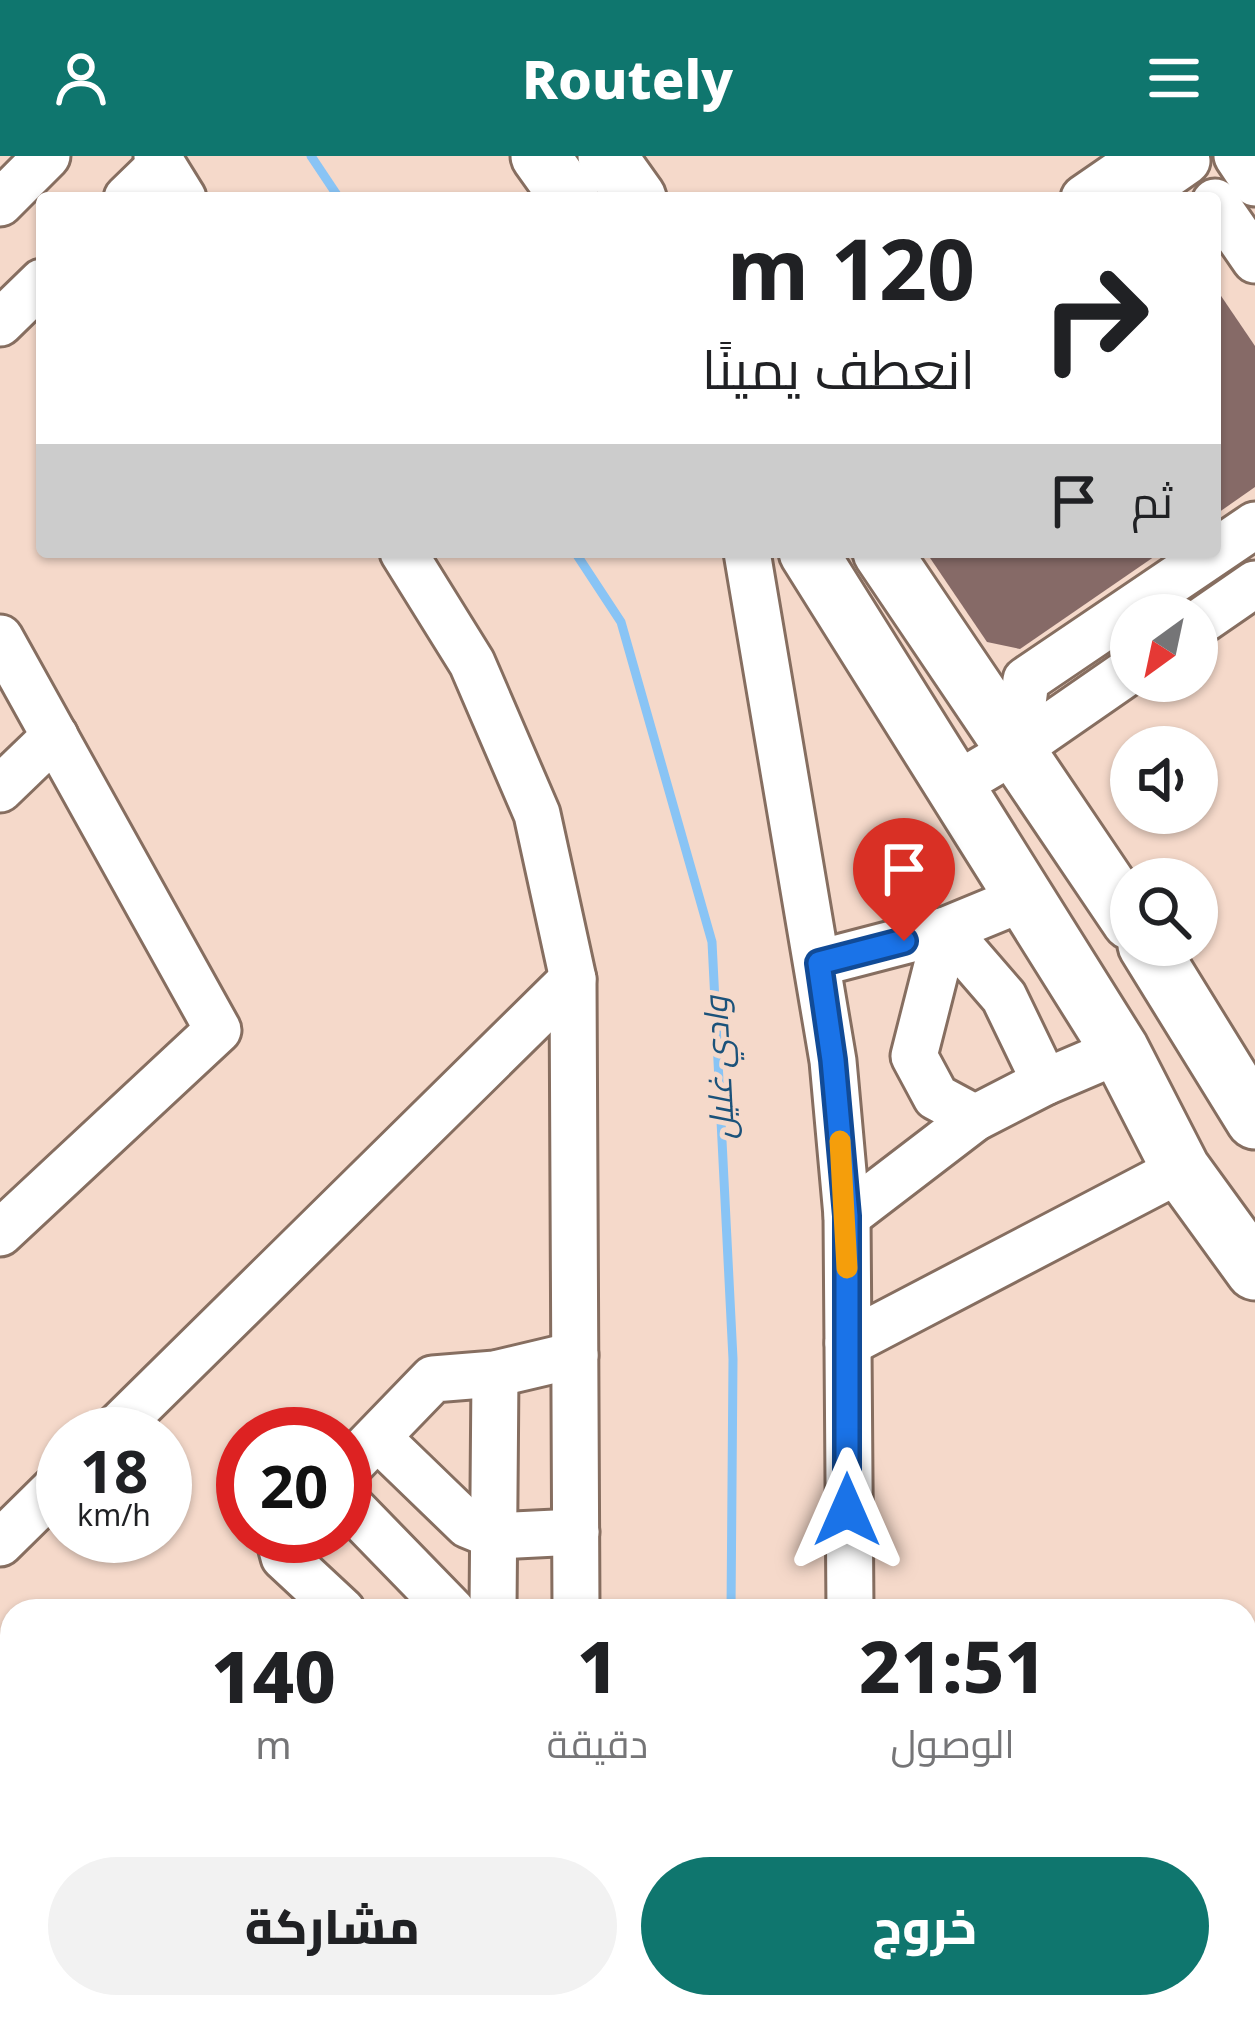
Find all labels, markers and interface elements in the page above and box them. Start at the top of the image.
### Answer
text: Routely [522,41,733,115]
icon: person [48,45,114,111]
icon: menu [1141,45,1207,111]
text: 120 m [727,210,975,325]
icon: right [1017,240,1173,396]
text: انعطف يمينًا [702,331,975,405]
icon: arrive [1041,468,1107,534]
text: ثم [1131,470,1173,531]
north arrow [1110,594,1218,702]
map controls [1110,594,1218,966]
button: sound [1110,726,1218,834]
pin [853,818,955,941]
icon: arrive [871,836,937,902]
button: search [1110,858,1218,966]
water label: وادي غليل [692,993,749,1141]
speed limit sign: 20 [216,1407,372,1563]
text: 18 [80,1429,148,1511]
position arrow [784,1447,910,1573]
text: km/h [77,1494,151,1535]
text: 1 [577,1616,618,1714]
text: 21:51 [859,1616,1046,1714]
text: 140 [211,1626,336,1724]
text: دقيقة [547,1716,648,1769]
text: الوصول [890,1716,1015,1769]
text: m [255,1717,292,1770]
button: مشاركة [48,1857,617,1995]
button: خروج [641,1857,1209,1995]

